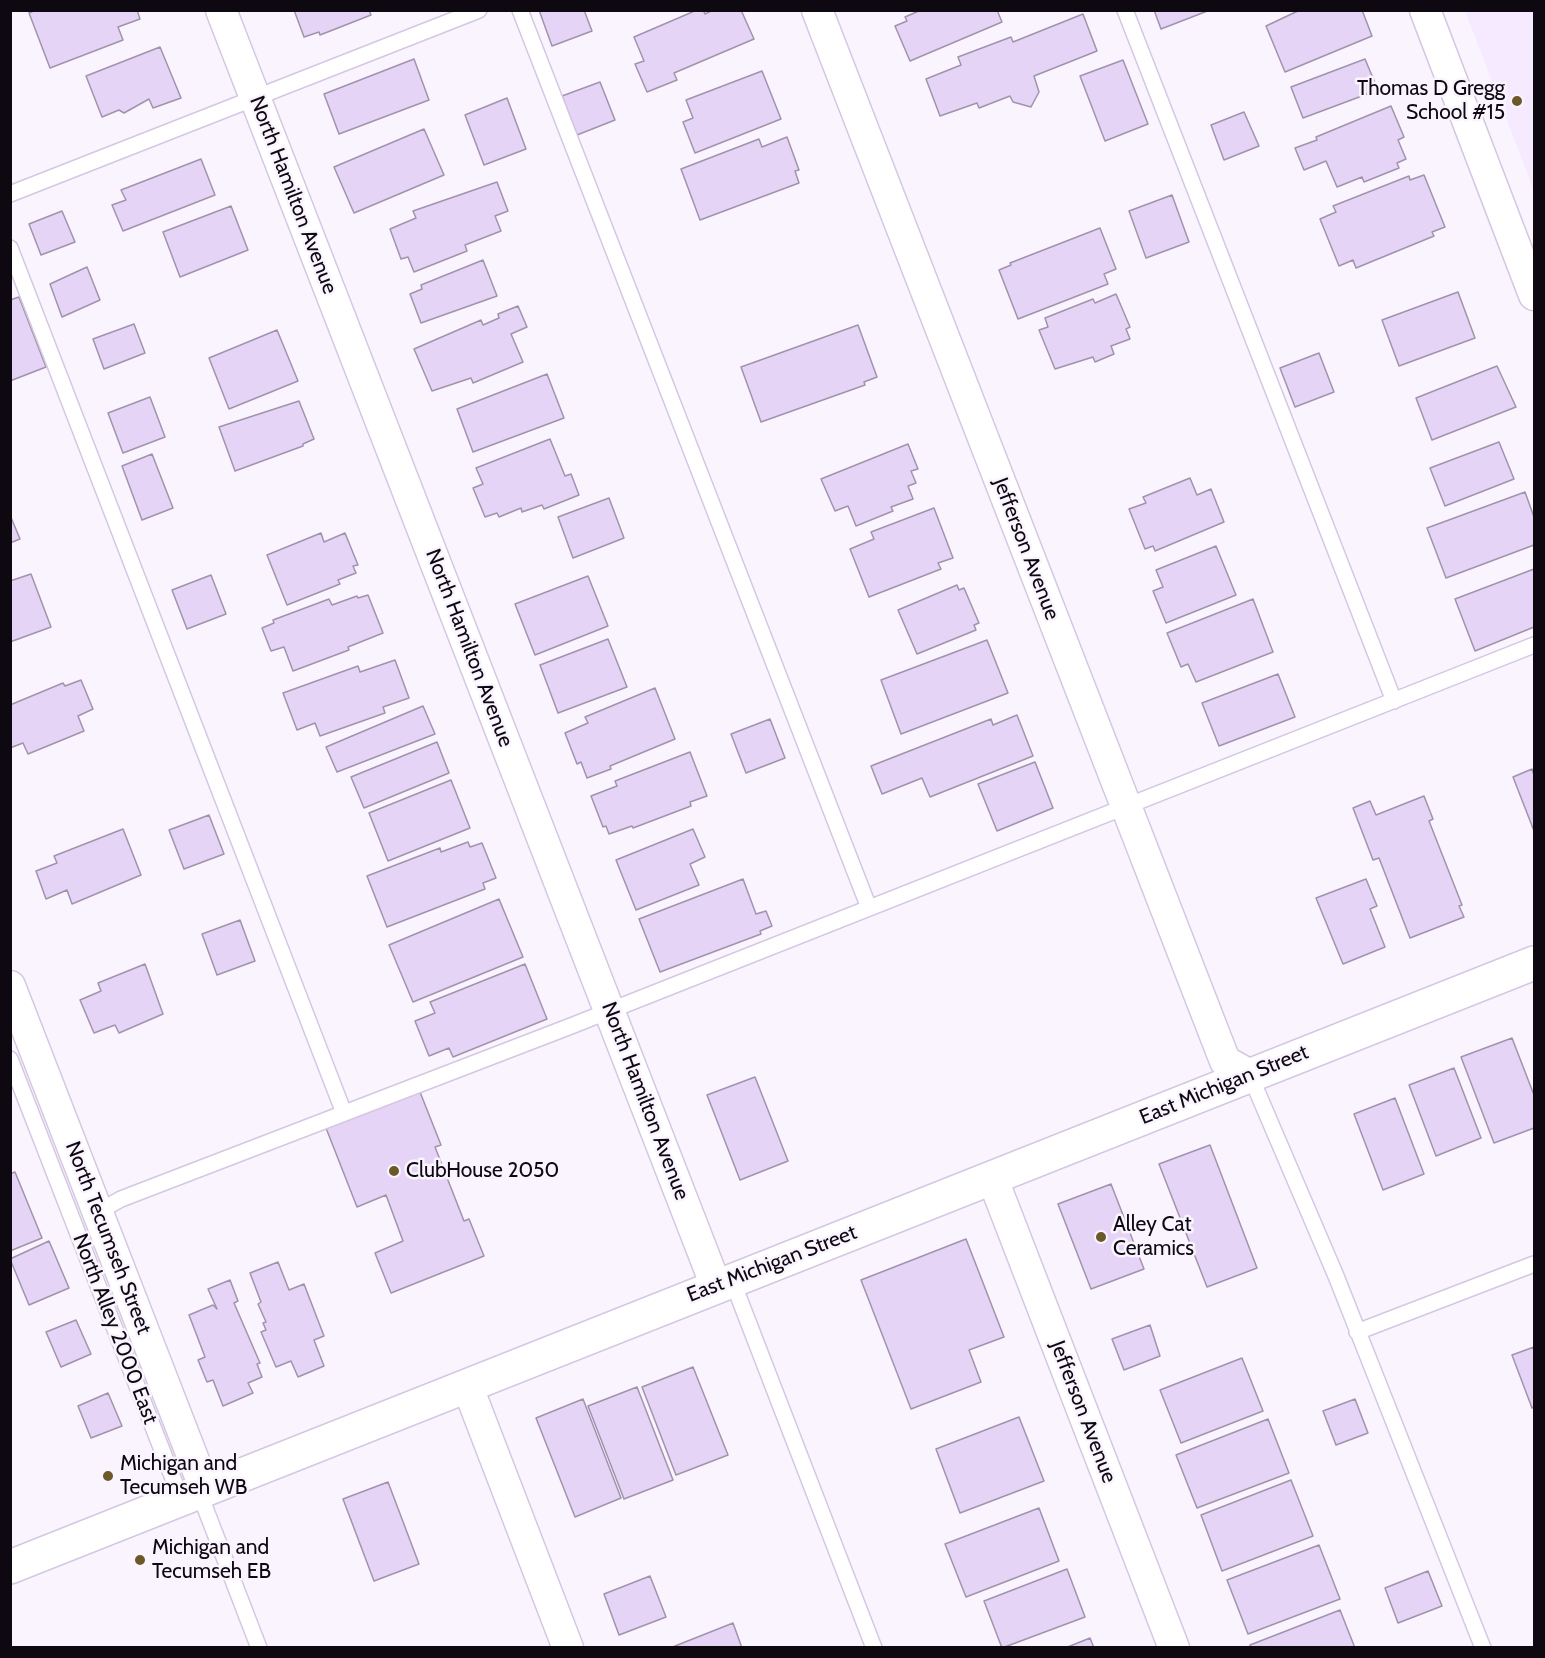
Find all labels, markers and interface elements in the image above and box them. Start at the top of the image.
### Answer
place label: Thomas D Gregg School #15 [1357,76,1505,126]
street label: North Hamilton Avenue [244,93,342,297]
marker: Thomas D Gregg School #15 [1510,94,1524,108]
street label: Jefferson Avenue [987,474,1065,624]
street label: North Hamilton Avenue [420,546,518,750]
street label: North Hamilton Avenue [596,999,694,1203]
street label: East Michigan Street [1136,1040,1312,1130]
street label: North Tecumseh Street [60,1138,156,1338]
place label: ClubHouse 2050 [406,1158,559,1184]
marker: ClubHouse 2050 [387,1164,401,1178]
place label: Alley Cat Ceramics [1113,1212,1194,1262]
street label: East Michigan Street [684,1220,860,1308]
street label: North Alley 2000 East [67,1230,163,1428]
marker: Alley Cat Ceramics [1094,1230,1108,1244]
street label: Jefferson Avenue [1044,1337,1122,1487]
place label: Michigan and Tecumseh WB [120,1451,247,1501]
marker: Michigan and Tecumseh WB [101,1469,115,1483]
place label: Michigan and Tecumseh EB [152,1535,271,1585]
marker: Michigan and Tecumseh EB [133,1553,147,1567]

